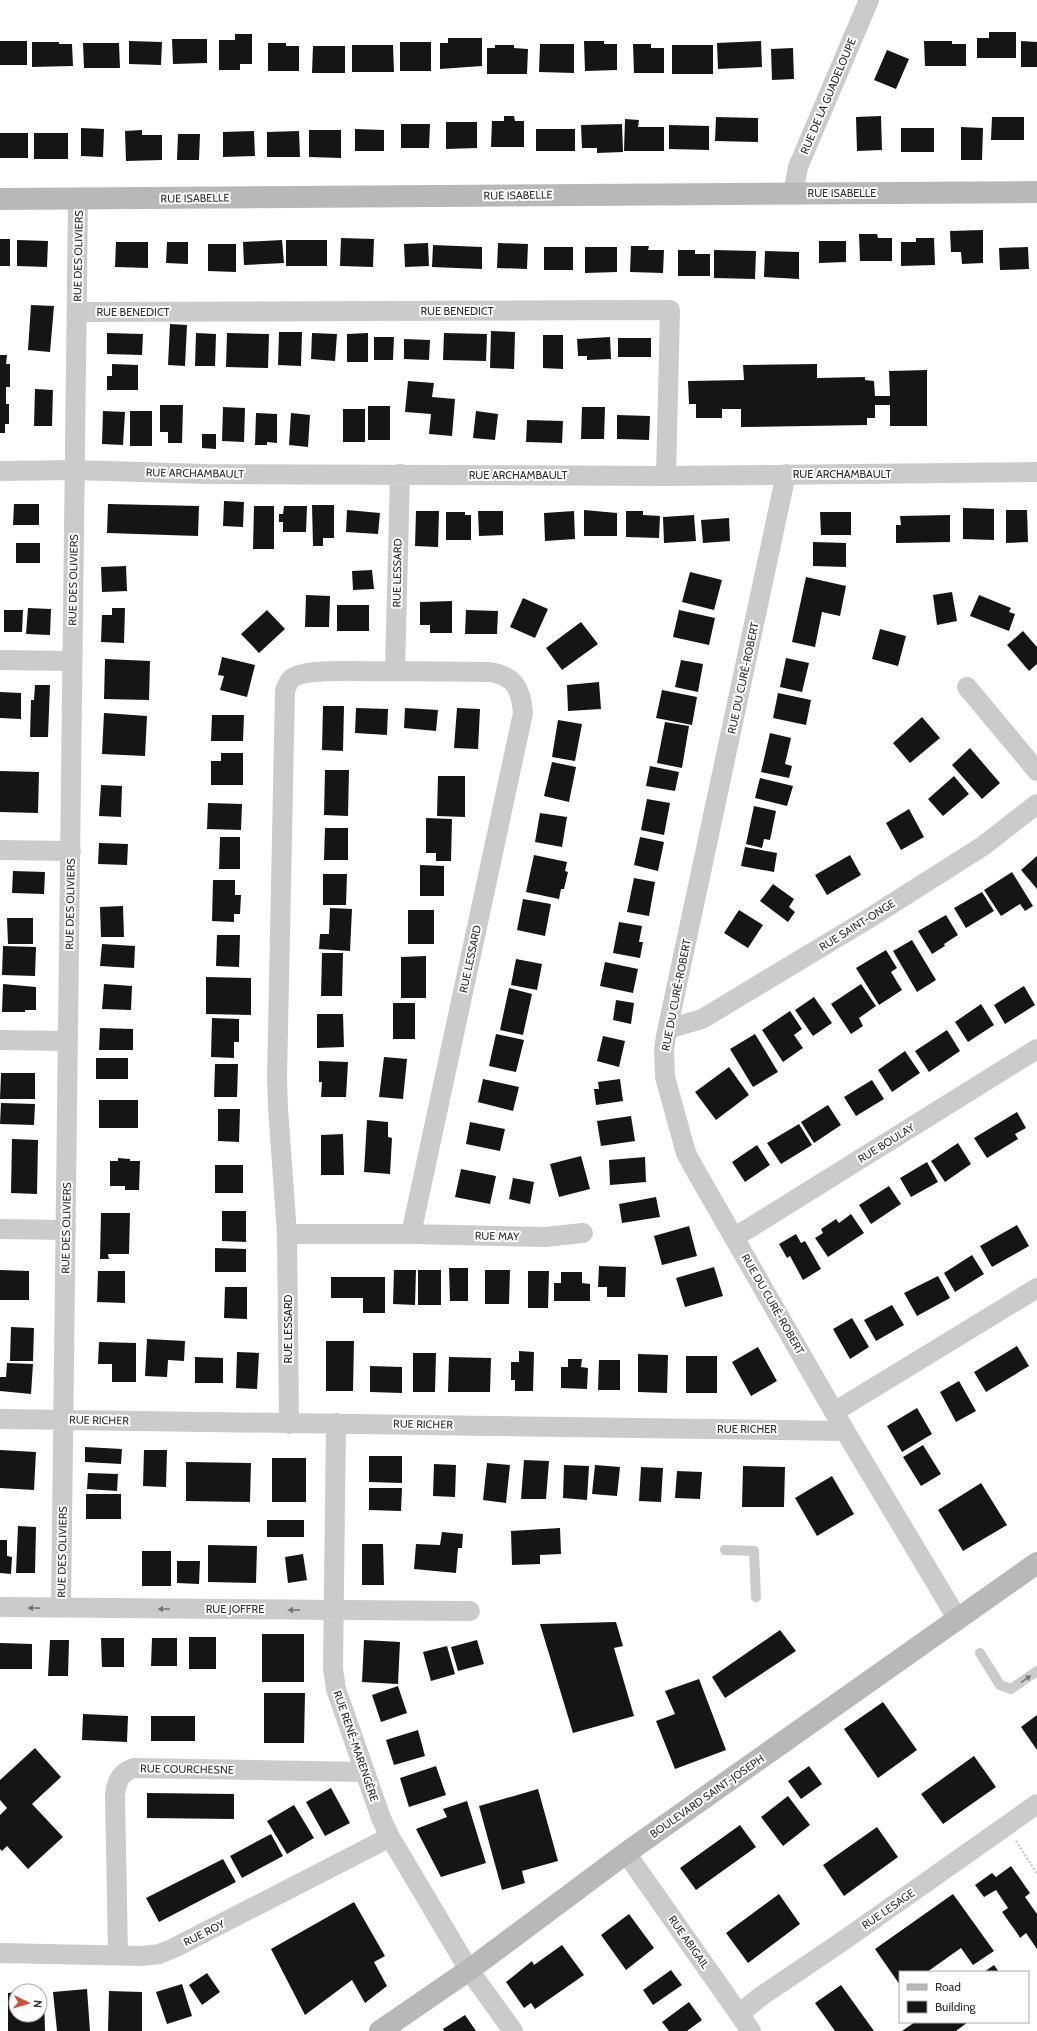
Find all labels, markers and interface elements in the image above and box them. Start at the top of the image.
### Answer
street label: RUE DE LA GUADELOUPE [797,36,859,156]
street label: RUE ISABELLE [808,186,876,200]
street label: RUE ISABELLE [483,187,553,203]
street label: RUE ISABELLE [160,190,230,206]
street label: RUE DES OLIVIERS [70,210,86,302]
street label: RUE BENEDICT [420,304,494,318]
street label: RUE BENEDICT [96,305,170,319]
street label: RUE ARCHAMBAULT [146,465,245,481]
street label: RUE ARCHAMBAULT [793,467,891,481]
street label: RUE ARCHAMBAULT [469,468,567,482]
street label: RUE DES OLIVIERS [65,534,81,626]
street label: RUE LESSARD [389,538,405,608]
street label: RUE DU CURÉ-ROBERT [724,621,762,735]
street label: RUE DES OLIVIERS [62,858,78,950]
street label: RUE SAINT-ONGE [817,896,897,954]
street label: RUE LESSARD [456,924,484,994]
street label: RUE DU CURÉ-ROBERT [658,938,694,1052]
street label: RUE BOULAY [855,1120,917,1166]
street label: RUE DES OLIVIERS [58,1182,74,1274]
street label: RUE MAY [475,1229,520,1243]
street label: RUE DU CURÉ-ROBERT [739,1251,808,1357]
street label: RUE LESSARD [281,1294,295,1364]
street label: RUE RICHER [69,1412,129,1428]
street label: RUE RICHER [393,1416,453,1432]
street label: RUE RICHER [717,1422,777,1436]
street label: RUE DES OLIVIERS [54,1506,70,1598]
street label: RUE JOFFRE [206,1602,264,1616]
one-way arrow [27,1605,40,1611]
one-way arrow [157,1606,170,1612]
one-way arrow [287,1607,300,1613]
one-way arrow [1020,1675,1031,1683]
street label: RUE RENÉ-MARENGÈRE [330,1689,382,1803]
street label: BOULEVARD SAINT-JOSEPH [647,1751,767,1841]
street label: RUE COURCHESNE [140,1761,234,1777]
street label: RUE LESAGE [859,1886,917,1932]
street label: RUE ABIGAIL [666,1913,713,1972]
street label: RUE ROY [181,1916,228,1949]
legend [899,1971,1029,2023]
text: Road [935,1979,961,1994]
north arrow [8,1983,48,2023]
text: N [31,1999,45,2008]
text: Building [935,1999,977,2014]

